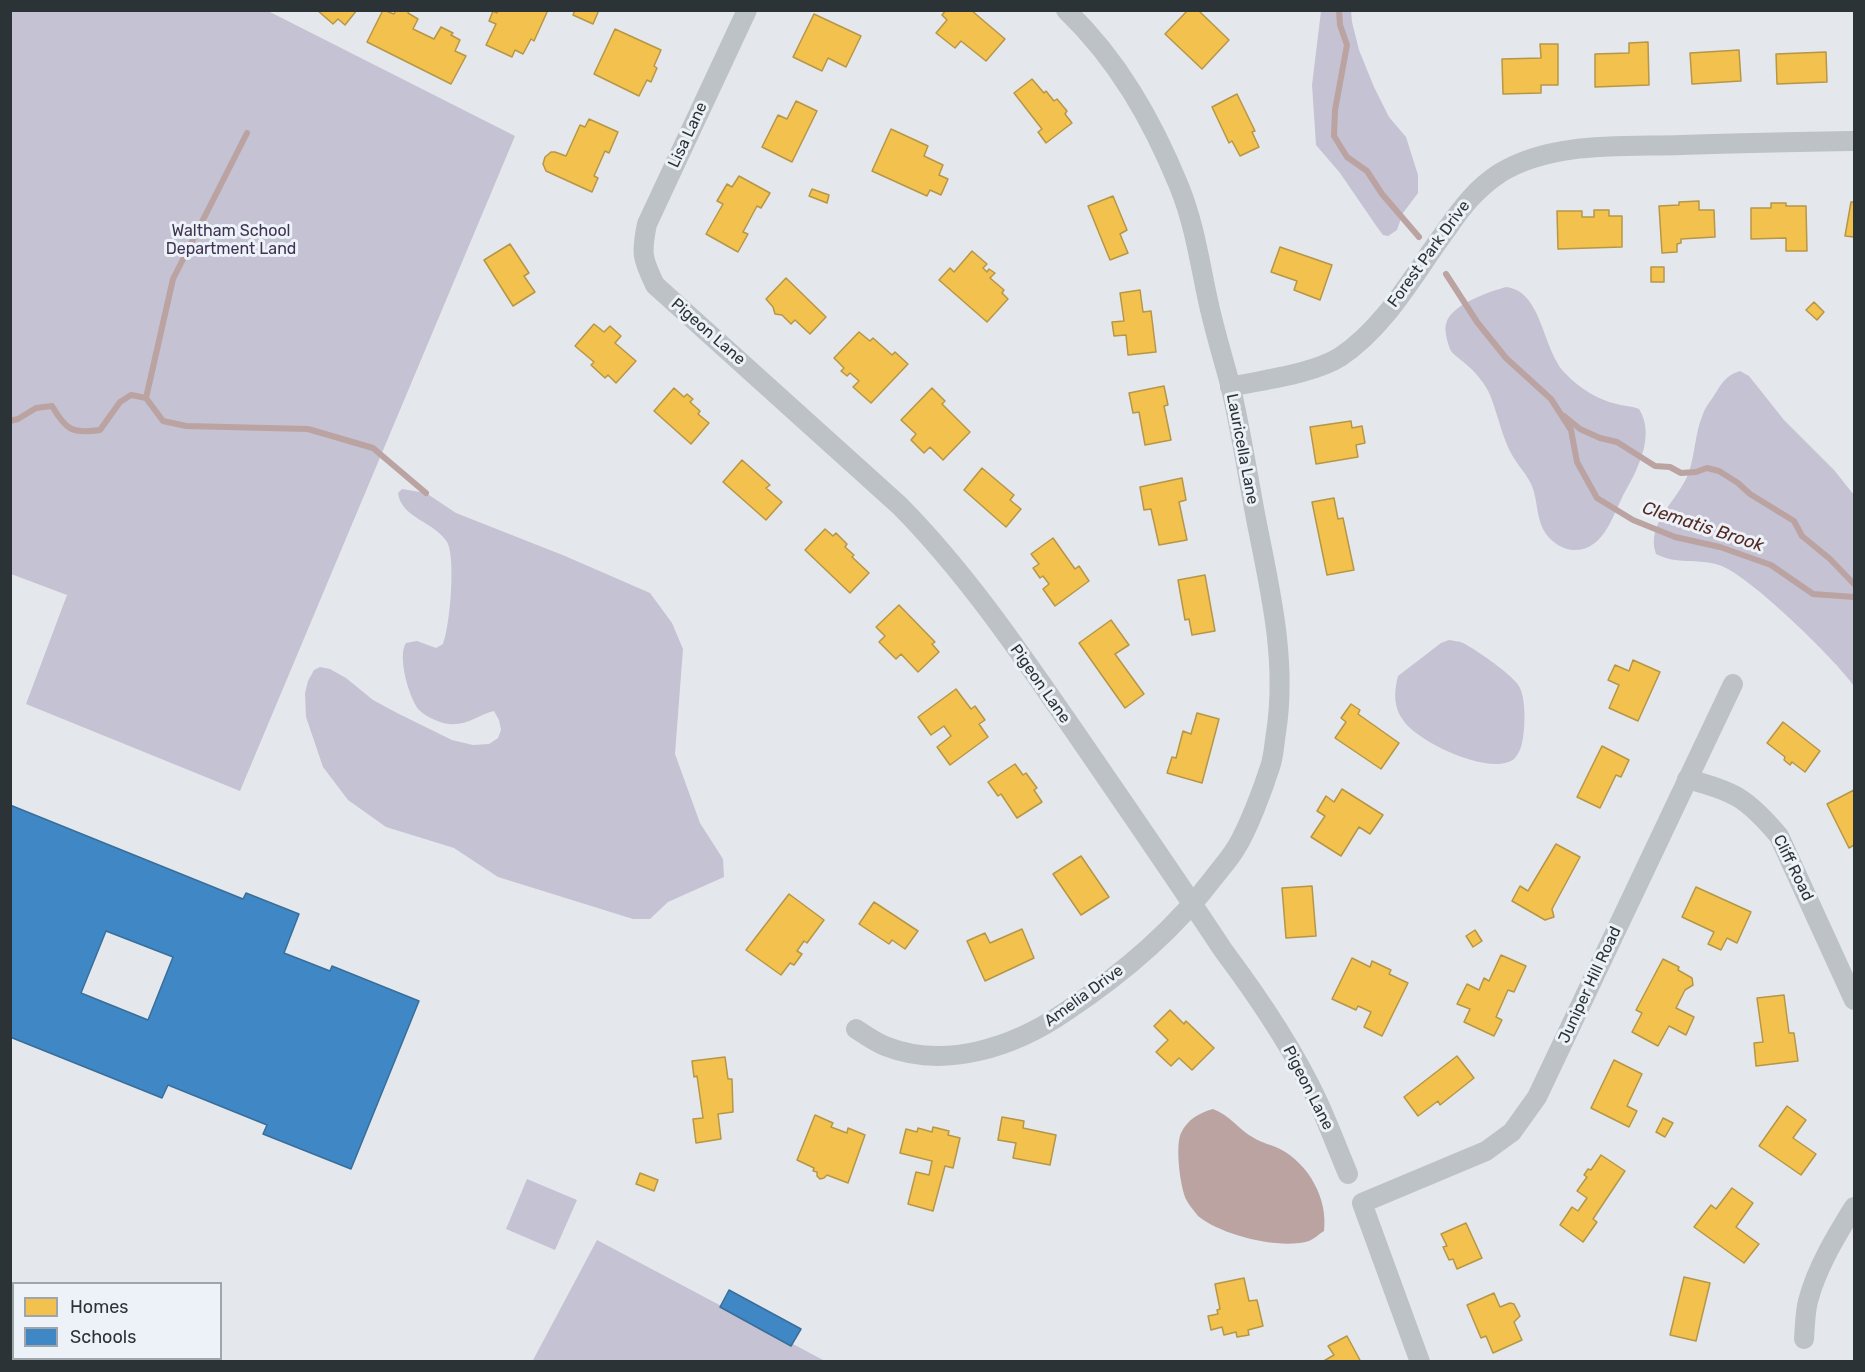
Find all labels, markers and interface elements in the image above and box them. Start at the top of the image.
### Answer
street label: Lisa Lane [664,99,712,171]
street label: Forest Park Drive [1384,197,1474,311]
park label: Waltham School Department Land [166,221,296,259]
street label: Pigeon Lane [667,295,749,369]
street label: Lauricella Lane [1222,392,1262,506]
water label: Clematis Brook [1639,497,1767,557]
street label: Pigeon Lane [1006,641,1074,727]
street label: Cliff Road [1769,832,1817,904]
street label: Juniper Hill Road [1555,924,1625,1046]
street label: Amelia Drive [1041,961,1127,1031]
street label: Pigeon Lane [1279,1043,1337,1133]
legend [12,1282,222,1360]
text: Homes [70,1296,128,1318]
text: Schools [70,1326,136,1348]

